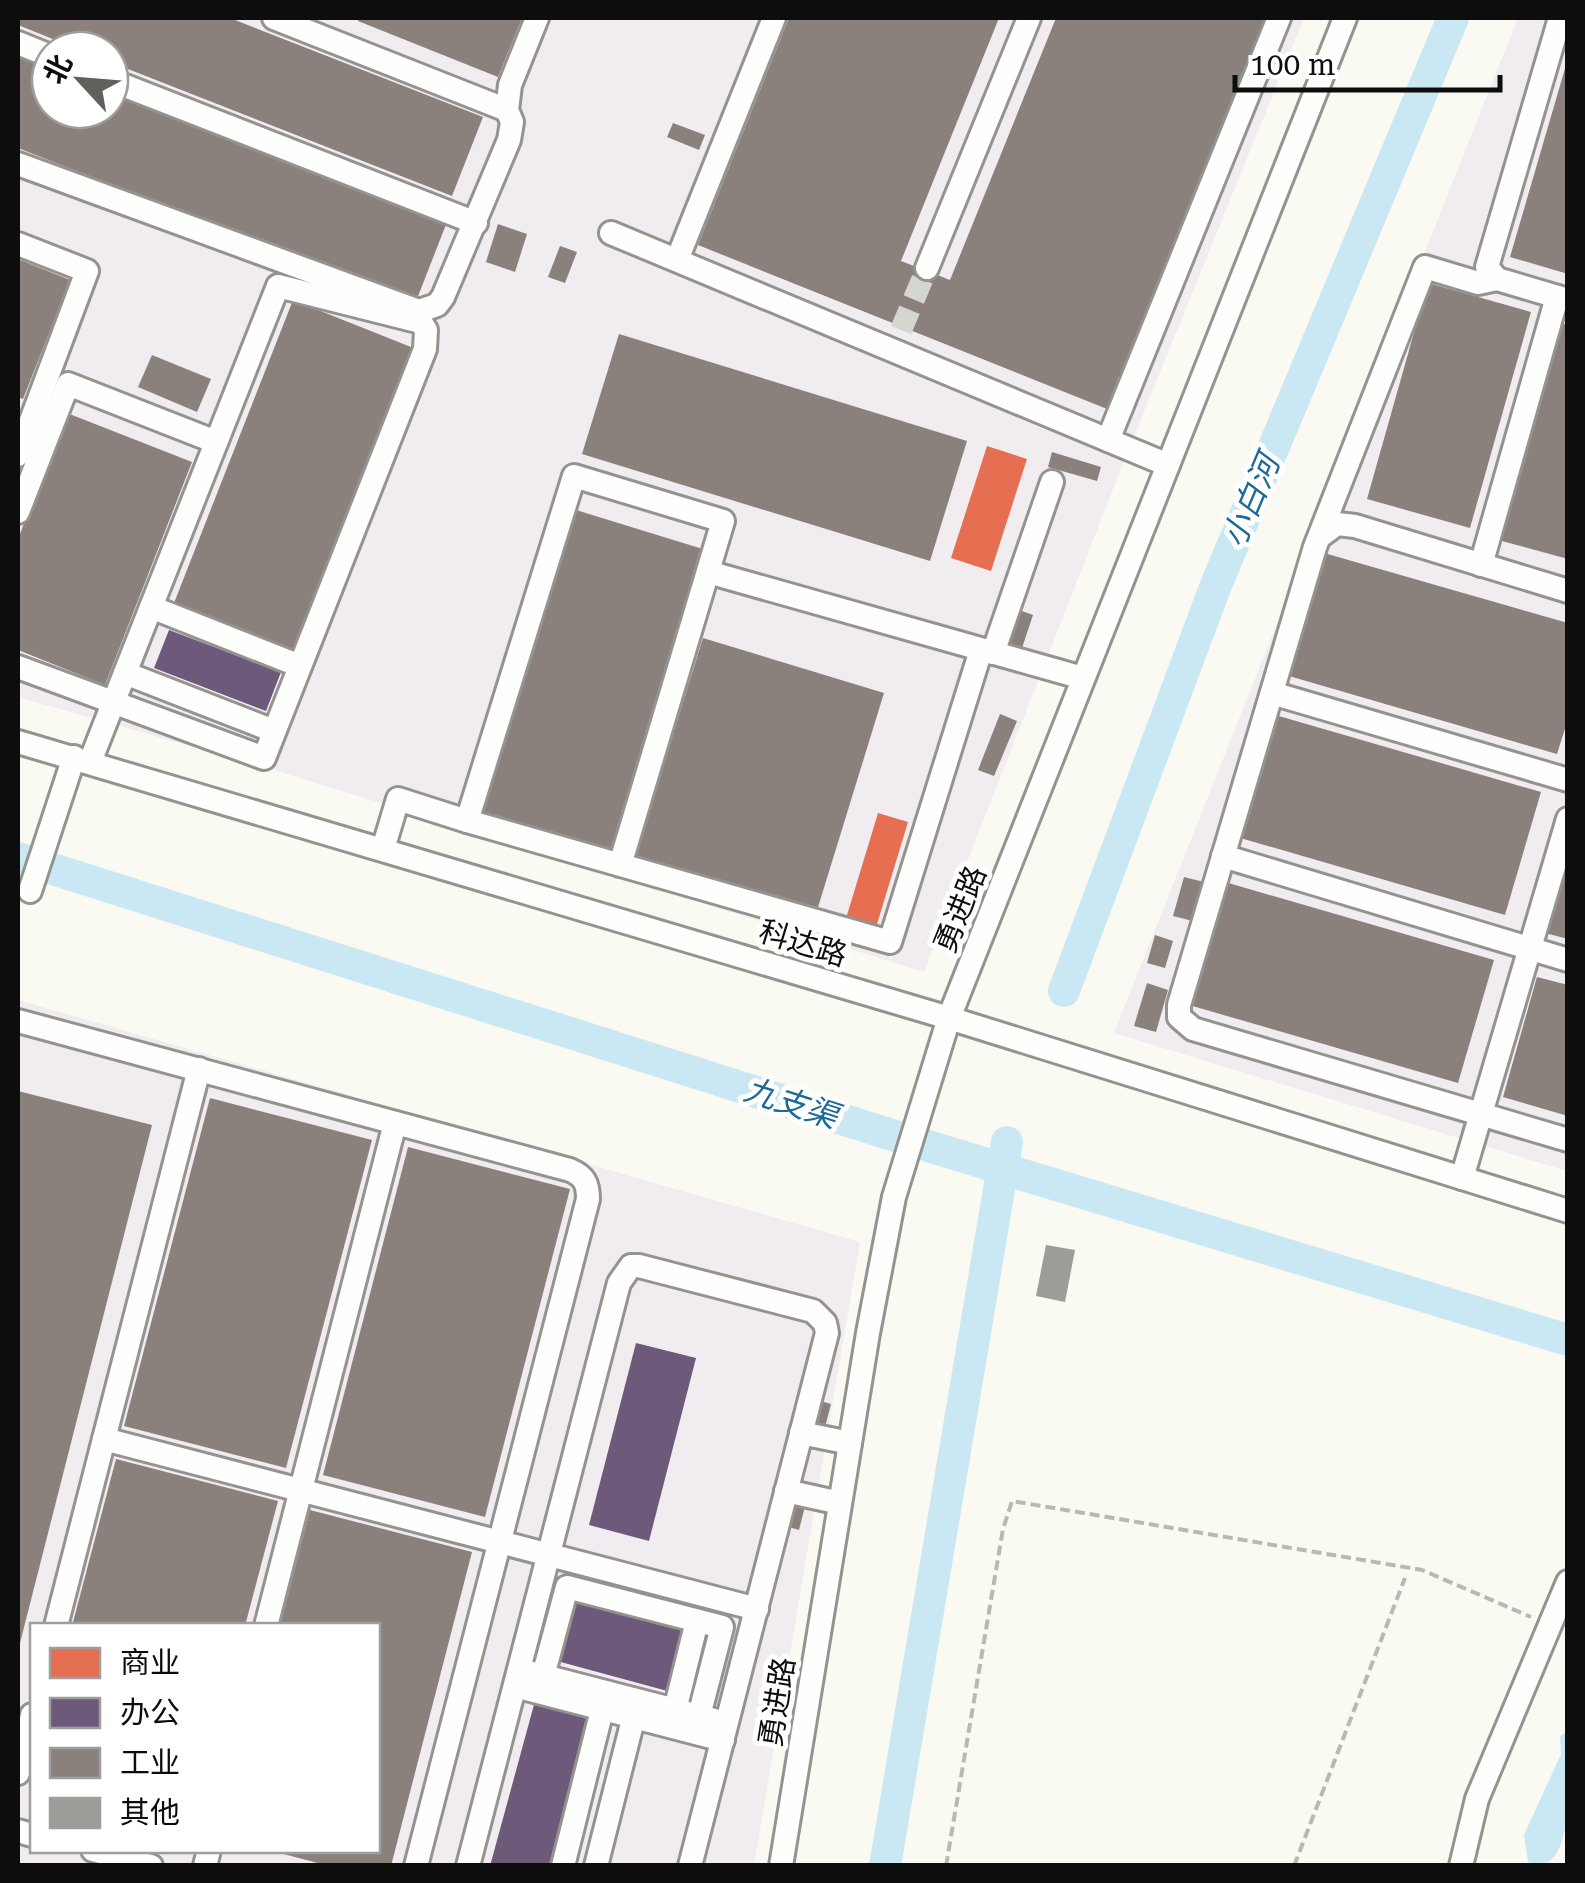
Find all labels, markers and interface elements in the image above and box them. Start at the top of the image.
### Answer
north arrow [30,30,130,130]
scale bar [1235,30,1500,92]
text: 100 m [1250,47,1335,82]
text: 北 [37,49,79,89]
water label: 小白河 [1215,444,1290,553]
street label: 勇进路 [927,861,993,957]
street label: 科达路 [755,913,851,973]
water label: 九支渠 [739,1070,846,1137]
legend [30,1623,380,1853]
text: 商业 [120,1645,180,1680]
street label: 勇进路 [753,1655,801,1749]
text: 办公 [120,1695,180,1730]
text: 工业 [120,1745,180,1780]
text: 其他 [120,1795,180,1830]

